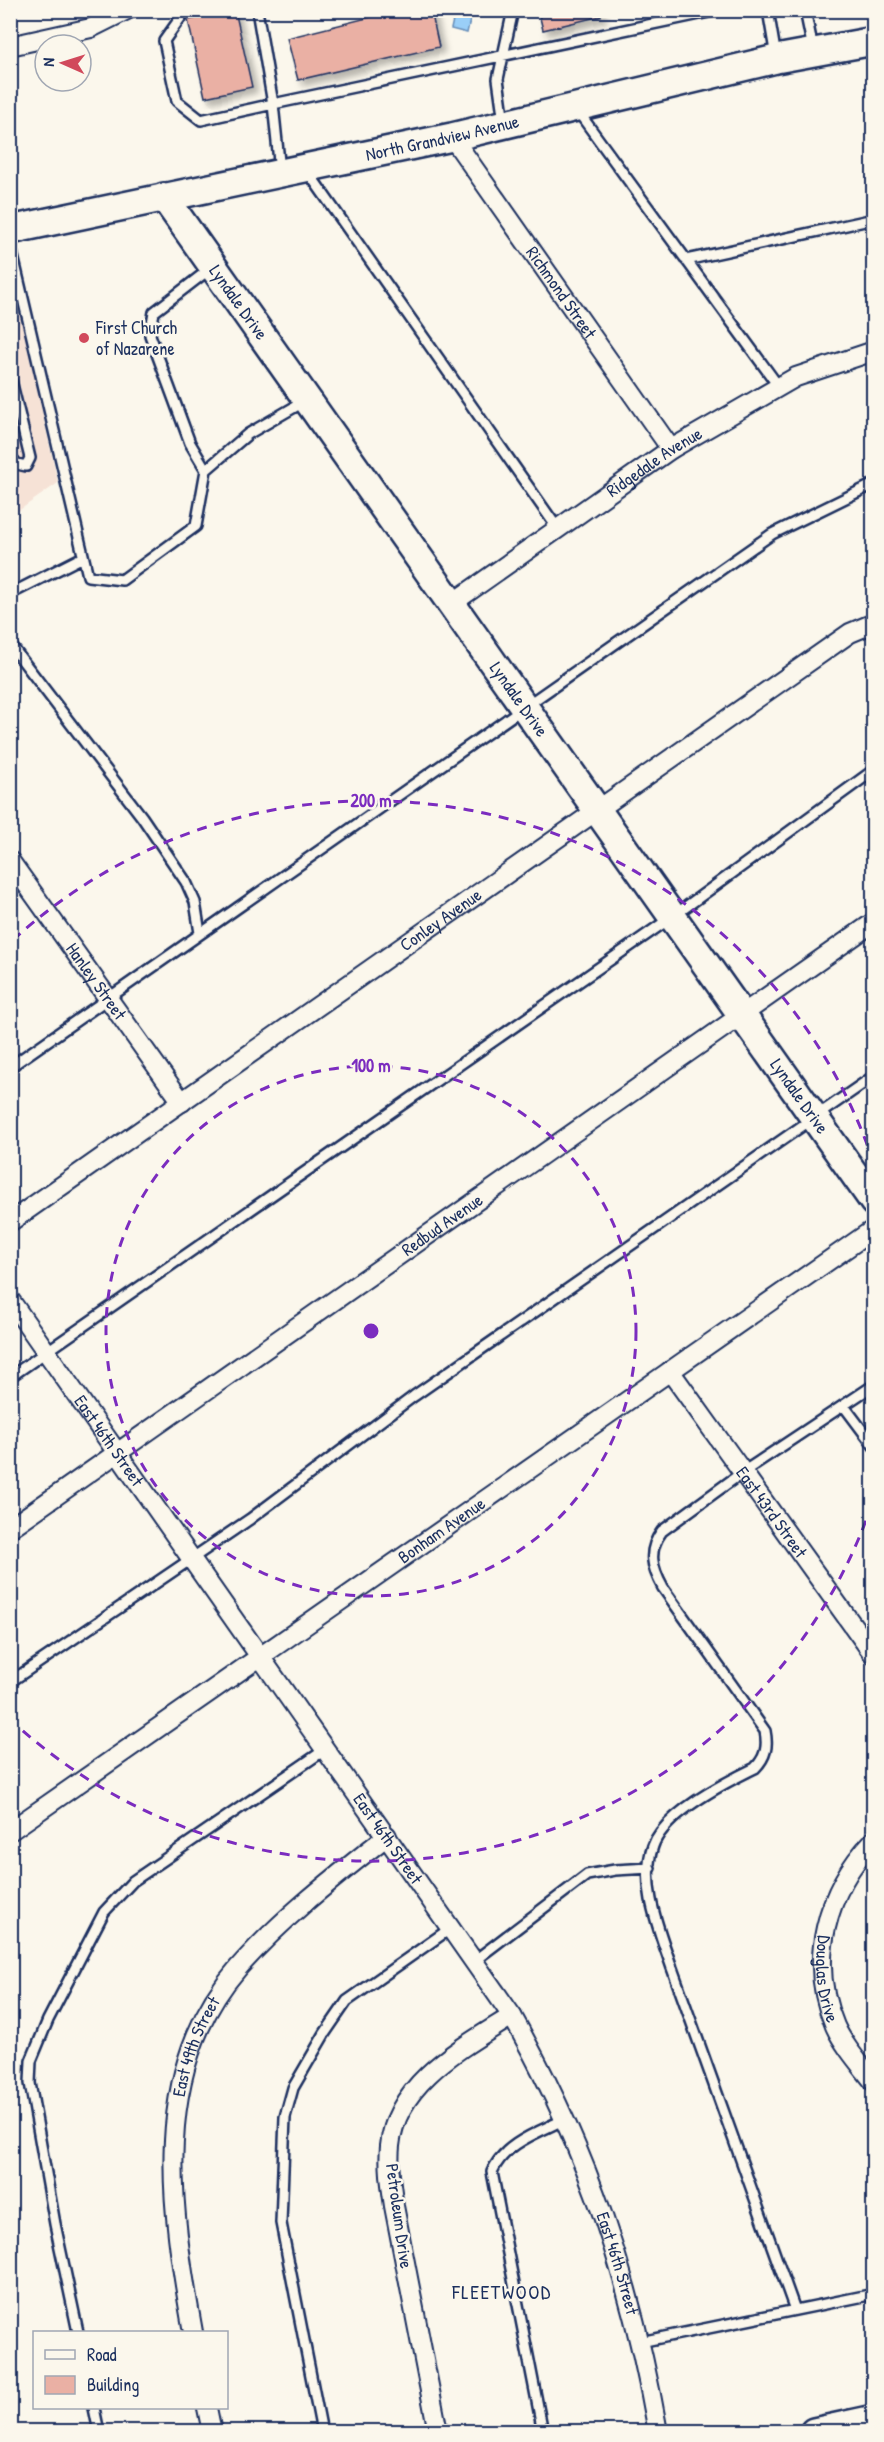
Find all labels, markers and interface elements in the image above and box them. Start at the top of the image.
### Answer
north arrow [33,33,93,93]
text: N [37,57,59,67]
street label: North Grandview Avenue [363,108,521,167]
street label: Richmond Street [520,241,603,344]
street label: Lyndale Drive [204,259,274,345]
place label: First Church of Nazarene [95,315,178,361]
marker: First Church of Nazarene [77,331,91,345]
street label: Ridgedale Avenue [601,421,706,503]
street label: Lyndale Drive [484,656,554,742]
text: 200 m [351,788,391,813]
street label: Conley Avenue [394,882,486,957]
street label: Hanley Street [60,938,133,1025]
text: 100 m [351,1053,391,1078]
street label: Lyndale Drive [764,1053,835,1139]
street label: Redbud Avenue [396,1187,488,1262]
centre of rings [361,1321,381,1341]
street label: East 46th Street [68,1390,150,1492]
street label: East 43rd Street [730,1461,814,1564]
street label: Bonham Avenue [393,1491,490,1569]
street label: East 46th Street [347,1788,429,1890]
street label: Douglas Drive [810,1934,845,2026]
street label: East 49th Street [166,1991,226,2099]
street label: Petroleum Drive [380,2162,419,2270]
street label: East 46th Street [590,2208,645,2318]
district label: FLEETWOOD [451,2278,552,2305]
legend [33,2331,228,2409]
text: Road [87,2342,117,2367]
text: Building [87,2372,139,2397]

